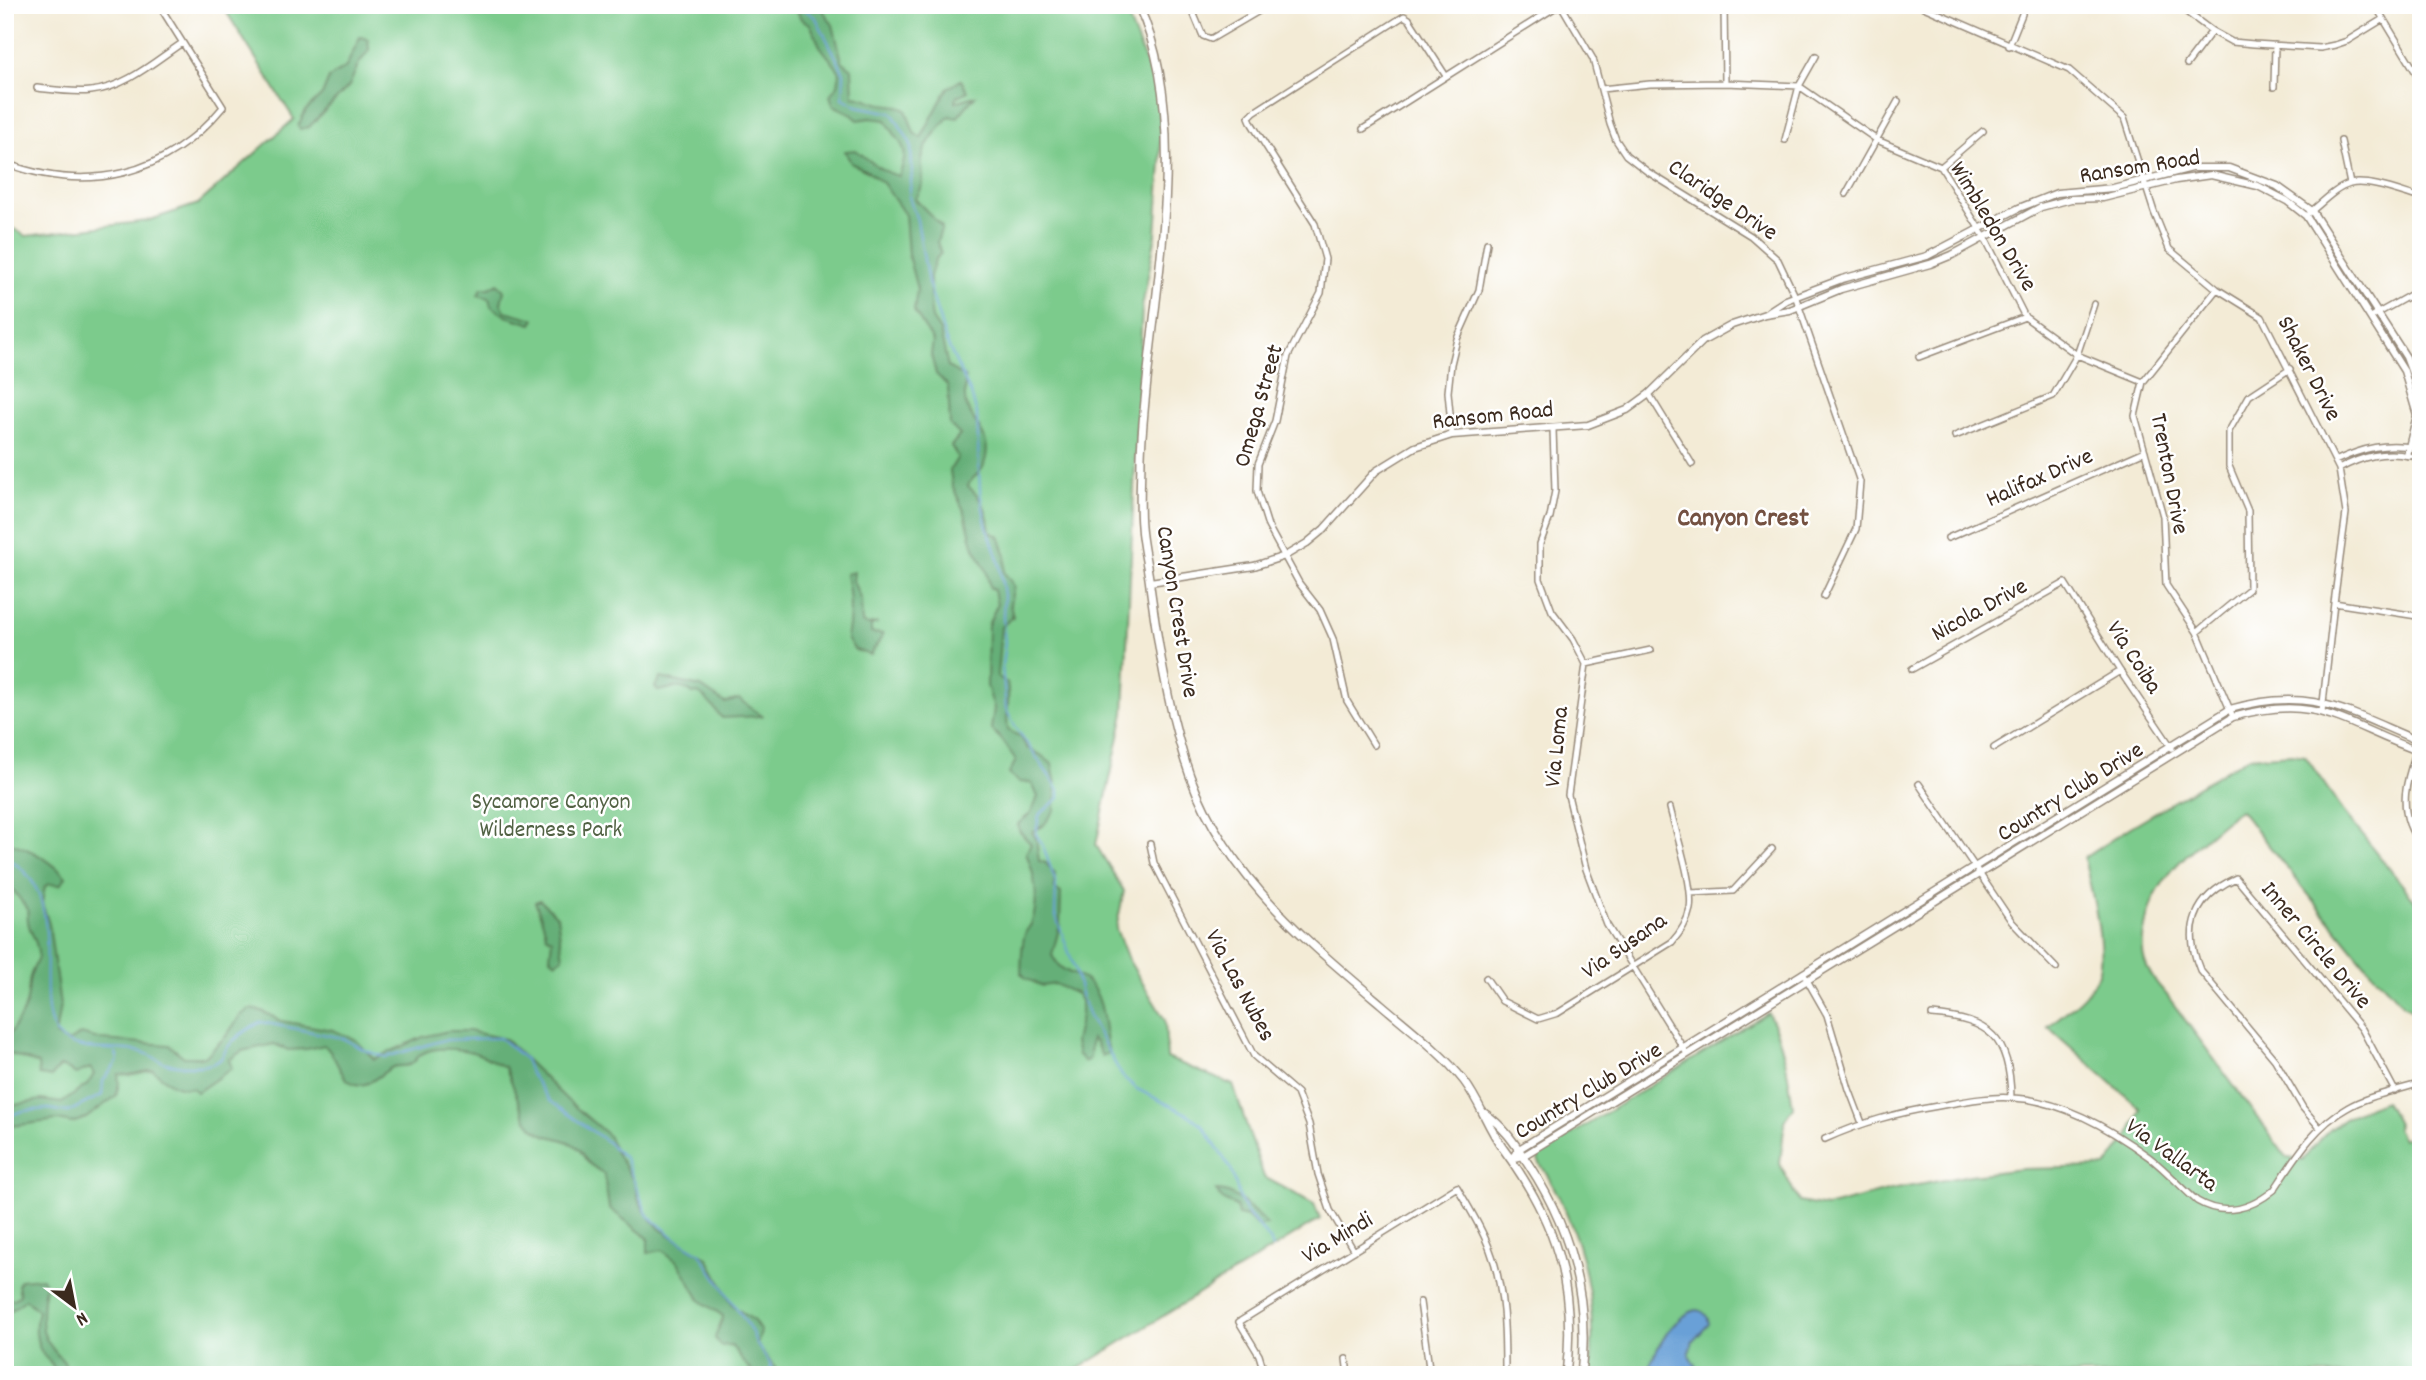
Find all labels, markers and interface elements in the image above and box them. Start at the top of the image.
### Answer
street label: Ransom Road [2077,142,2203,194]
street label: Claridge Drive [1660,152,1784,250]
street label: Wimbledon Drive [1940,156,2044,298]
street label: Shaker Drive [2267,311,2349,427]
street label: Omega Street [1226,340,1294,471]
street label: Ransom Road [1431,394,1555,440]
street label: Trenton Drive [2140,411,2196,537]
street label: Halifax Drive [1981,440,2099,518]
district label: Canyon Crest [1677,501,1809,538]
street label: Canyon Crest Drive [1146,524,1206,700]
street label: Nicola Drive [1926,571,2034,651]
street label: Via Coiba [2097,615,2170,702]
street label: Via Loma [1537,704,1579,789]
street label: Country Club Drive [1991,734,2151,852]
park label: Sycamore Canyon Wilderness Park [471,786,631,848]
street label: Inner Circle Drive [2251,875,2379,1017]
street label: Via Susana [1575,905,1675,989]
street label: Via Las Nubes [1195,924,1283,1048]
street label: Country Club Drive [1509,1034,1669,1150]
street label: Via Vallarta [2118,1111,2225,1202]
street label: Via Mindi [1296,1204,1380,1274]
north arrow [38,1272,108,1342]
text: N [70,1304,92,1331]

